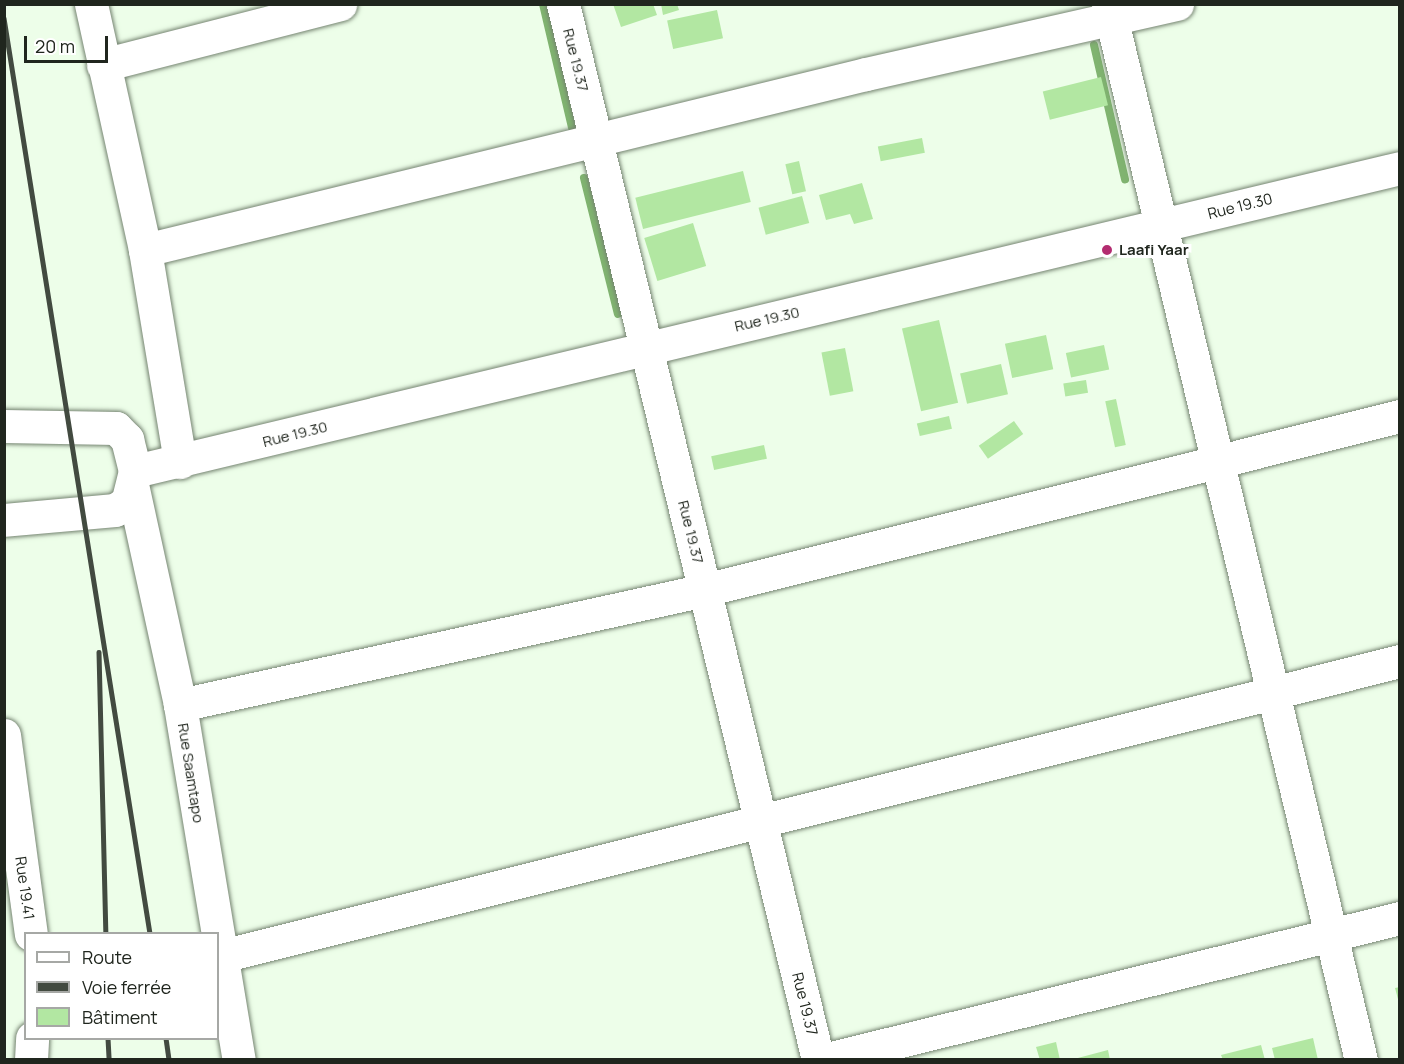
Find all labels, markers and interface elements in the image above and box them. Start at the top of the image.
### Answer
scale bar [27,24,111,62]
street label: Rue 19.37 [559,26,593,94]
text: 20 m [35,34,75,58]
street label: Rue 19.30 [1206,189,1274,223]
place label: Laafi Yaar [1119,241,1189,259]
marker: Laafi Yaar [1100,243,1114,257]
street label: Rue 19.30 [733,303,801,335]
street label: Rue 19.30 [261,417,329,451]
street label: Rue 19.37 [674,498,708,566]
street label: Rue Saamtapo [174,722,208,824]
street label: Rue 19.41 [12,855,38,921]
legend [24,932,219,1040]
text: Route [82,945,132,969]
street label: Rue 19.37 [788,970,822,1038]
text: Voie ferrée [82,975,171,999]
text: Bâtiment [82,1005,158,1029]

